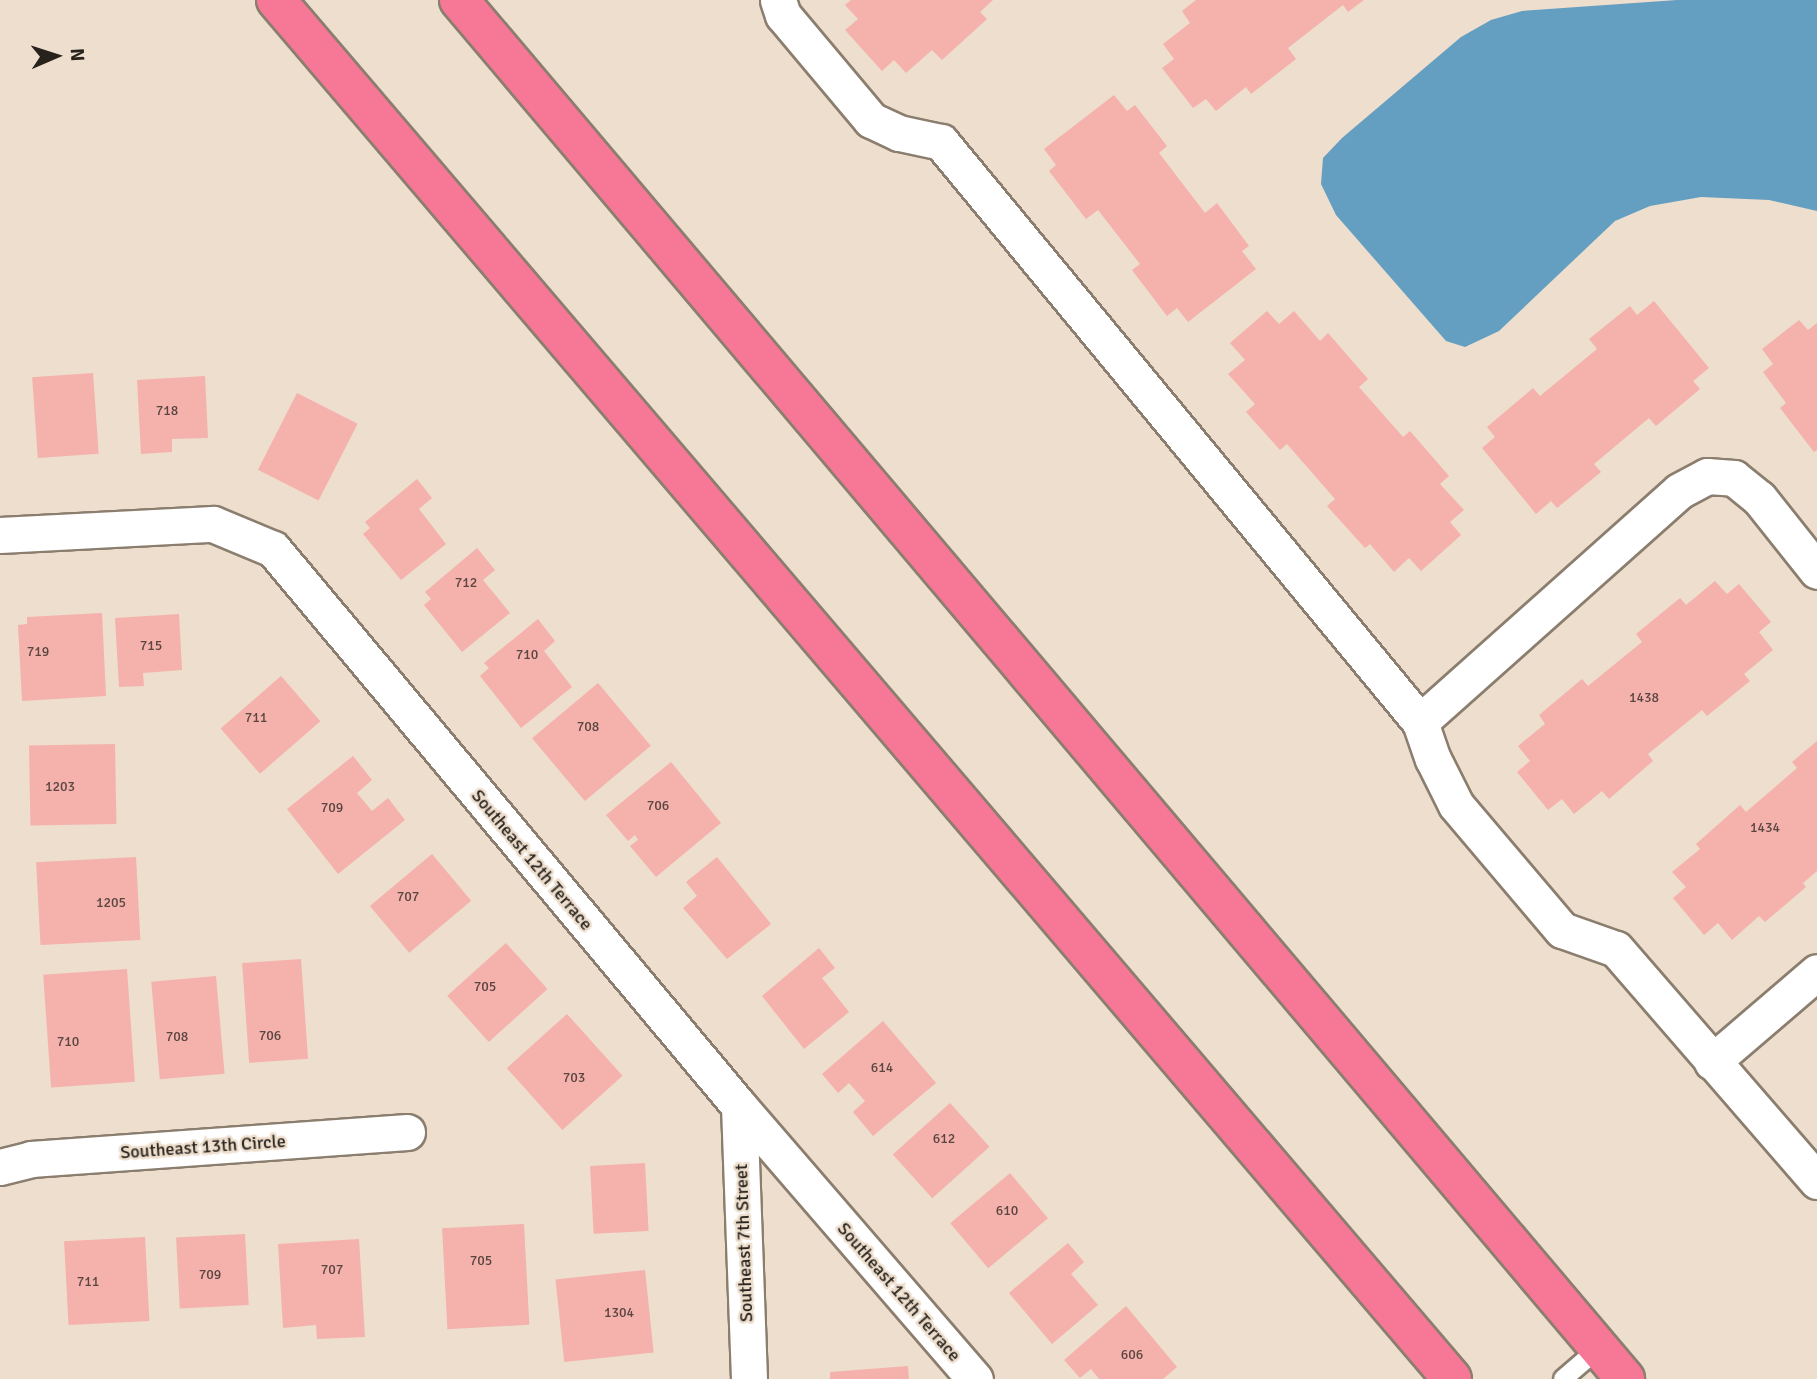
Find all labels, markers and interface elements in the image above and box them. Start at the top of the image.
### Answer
north arrow [21,21,91,91]
text: N [65,48,89,62]
house number: 718 [156,403,178,419]
house number: 712 [455,575,477,591]
house number: 715 [140,638,162,654]
house number: 719 [27,644,49,660]
house number: 710 [516,647,538,663]
house number: 1438 [1629,690,1659,706]
house number: 711 [245,710,267,726]
house number: 708 [577,719,599,735]
house number: 1203 [45,779,75,795]
street label: Southeast 12th Terrace [467,785,597,935]
house number: 706 [647,798,669,814]
house number: 709 [321,800,343,816]
house number: 1434 [1750,820,1780,836]
house number: 707 [397,889,419,905]
house number: 1205 [96,895,126,911]
house number: 705 [474,979,496,995]
house number: 706 [259,1028,281,1044]
house number: 708 [166,1029,188,1045]
house number: 710 [57,1034,79,1050]
house number: 614 [871,1060,893,1076]
house number: 703 [563,1070,585,1086]
street label: Southeast 13th Circle [120,1130,286,1164]
house number: 612 [933,1131,955,1147]
street label: Southeast 7th Street [730,1164,758,1322]
house number: 610 [996,1203,1018,1219]
street label: Southeast 12th Terrace [833,1218,965,1366]
house number: 705 [470,1253,492,1269]
house number: 707 [321,1262,343,1278]
house number: 709 [199,1267,221,1283]
house number: 711 [77,1274,99,1290]
house number: 1304 [604,1305,634,1321]
house number: 606 [1121,1347,1143,1363]

